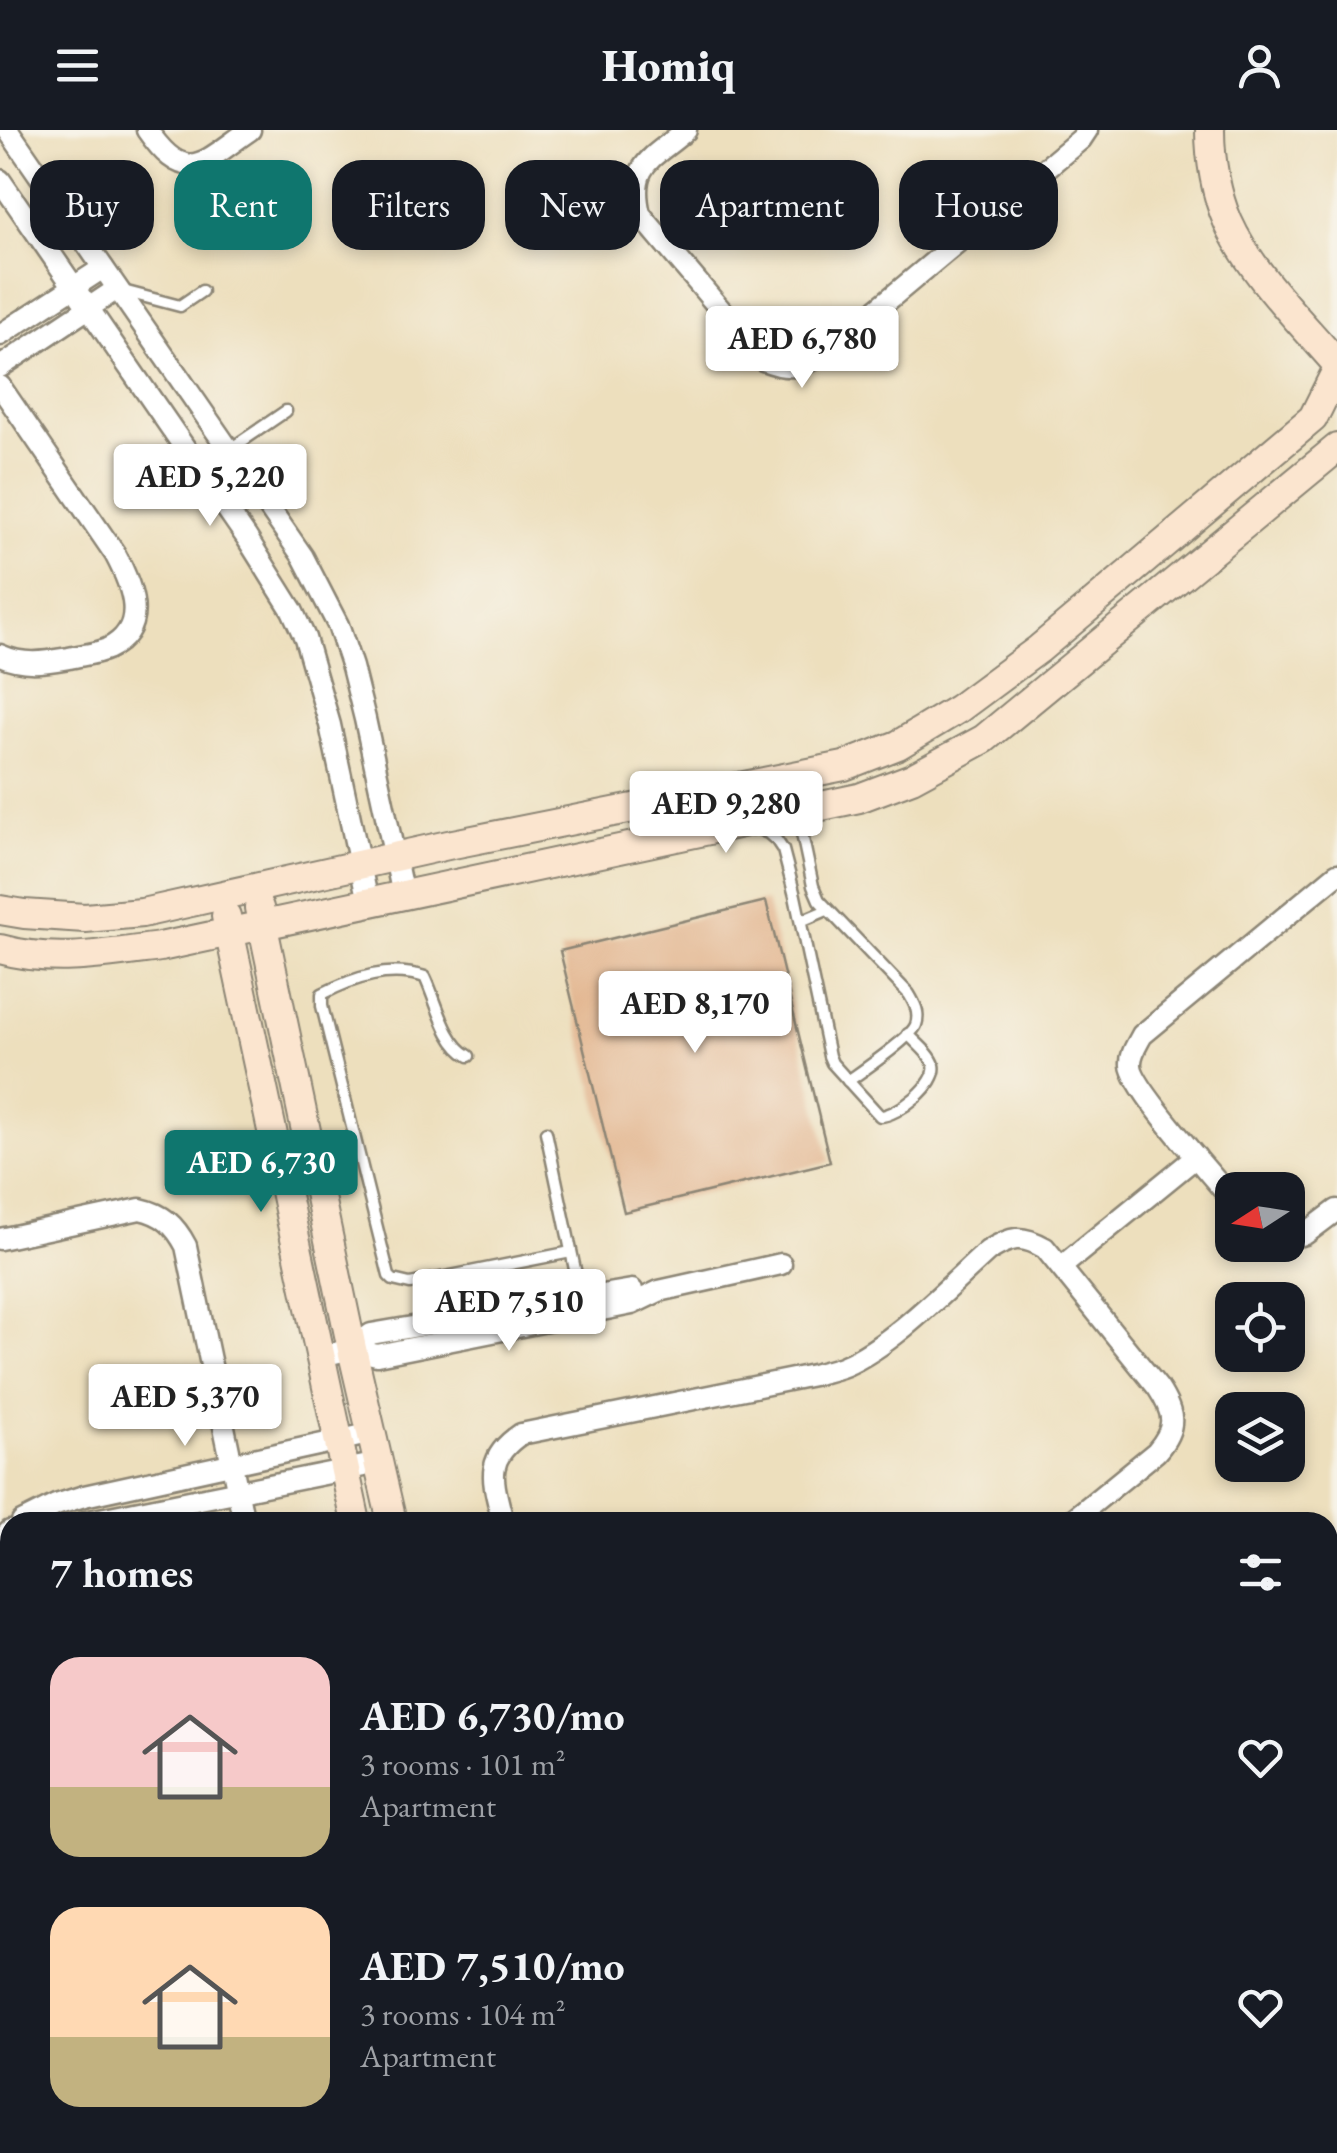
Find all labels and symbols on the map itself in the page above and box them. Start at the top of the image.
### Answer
pin: AED 6,780 [688,306,916,391]
pin: AED 5,220 [96,444,324,529]
pin: AED 9,280 [612,771,840,856]
pin: AED 8,170 [581,971,809,1056]
pin: AED 6,730 [147,1130,375,1215]
north arrow [1215,1172,1305,1262]
pin: AED 7,510 [395,1269,623,1354]
pin: AED 5,370 [71,1364,299,1449]

